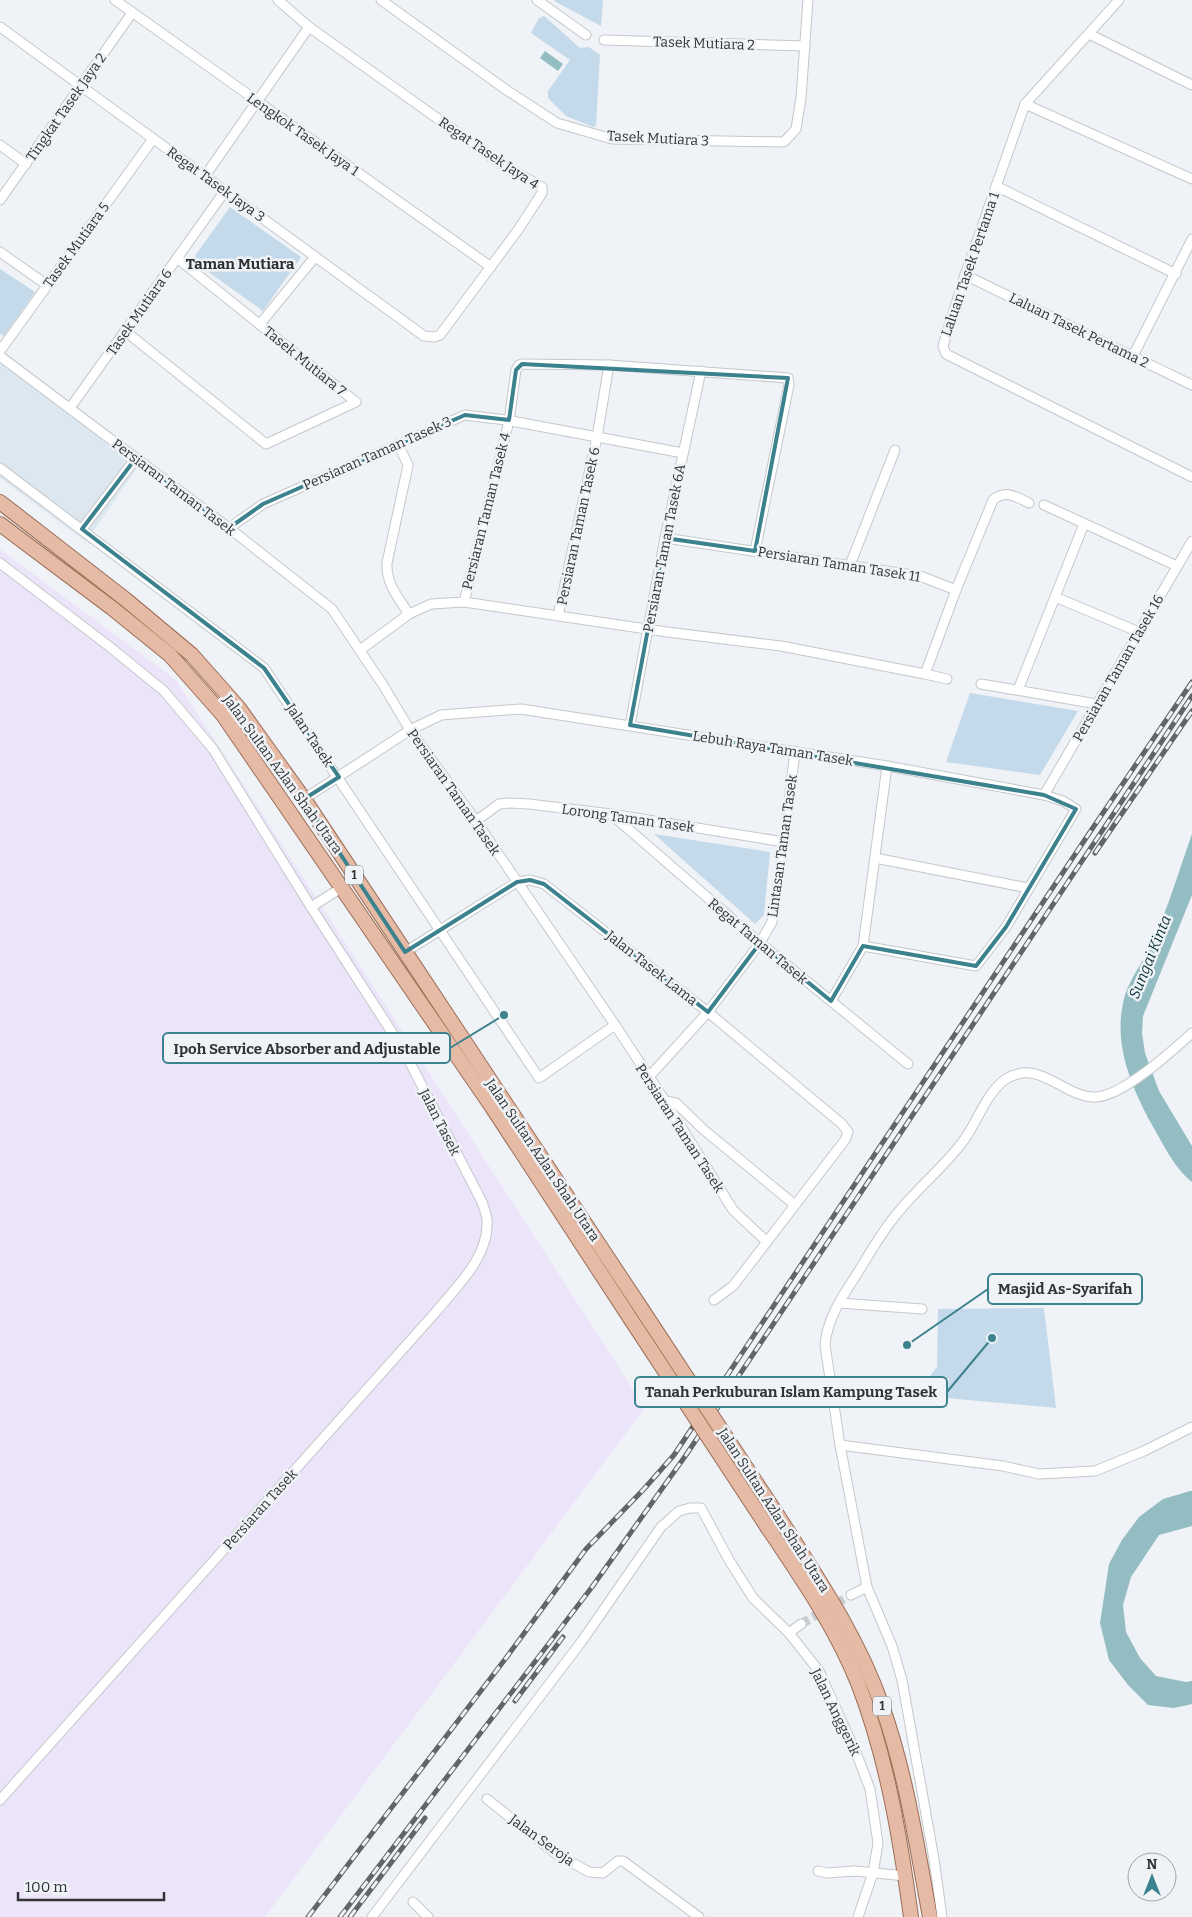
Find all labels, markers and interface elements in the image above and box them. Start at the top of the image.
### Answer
street label: Tasek Mutiara 2 [653,33,755,54]
street label: Tingkat Tasek Jaya 2 [23,50,110,165]
street label: Lengkok Tasek Jaya 1 [243,89,362,180]
street label: Regat Tasek Jaya 4 [435,114,542,193]
street label: Tasek Mutiara 3 [606,127,709,150]
street label: Regat Tasek Jaya 3 [163,143,268,226]
street label: Laluan Tasek Pertama 1 [938,190,1003,339]
street label: Tasek Mutiara 5 [40,199,113,291]
district label: Taman Mutiara [186,255,295,273]
street label: Tasek Mutiara 6 [103,265,176,359]
street label: Laluan Tasek Pertama 2 [1006,289,1151,372]
street label: Tasek Mutiara 7 [260,323,349,400]
street label: Persiaran Taman Tasek 3 [300,413,454,494]
street label: Persiaran Taman Tasek 4 [459,431,514,591]
street label: Persiaran Taman Tasek [109,435,239,539]
street label: Persiaran Taman Tasek 6 [553,445,604,607]
street label: Persiaran Taman Tasek 6A [640,462,689,634]
street label: Persiaran Taman Tasek 11 [756,543,922,586]
street label: Persiaran Taman Tasek 16 [1069,592,1168,745]
street label: Jalan Sultan Azlan Shah Utara [219,691,346,857]
street label: Jalan Tasek [282,700,337,770]
street label: Persiaran Taman Tasek [404,726,504,859]
street label: Lebuh Raya Taman Tasek [691,727,854,770]
street label: Lintasan Taman Tasek [764,773,801,919]
street label: Lorong Taman Tasek [560,801,696,836]
road number: 1 [345,866,363,884]
street label: Regat Taman Tasek [704,895,811,988]
water label: Sungai Kinta [1125,913,1175,1001]
street label: Jalan Tasek Lama [602,927,701,1010]
callout: Ipoh Service Absorber and Adjustable [163,1033,450,1063]
text: Ipoh Service Absorber and Adjustable [174,1040,440,1058]
street label: Persiaran Taman Tasek [632,1061,728,1196]
street label: Jalan Sultan Azlan Shah Utara [481,1075,604,1245]
street label: Jalan Tasek [415,1085,464,1158]
callout: Masjid As-Syarifah [988,1274,1142,1304]
text: Masjid As-Syarifah [998,1280,1133,1298]
callout: Tanah Perkuburan Islam Kampung Tasek [635,1377,947,1407]
text: Tanah Perkuburan Islam Kampung Tasek [645,1383,937,1401]
street label: Jalan Sultan Azlan Shah Utara [714,1424,833,1596]
street label: Persiaran Tasek [220,1466,301,1553]
street label: Jalan Anggerik [807,1665,864,1759]
road number: 1 [873,1696,891,1715]
street label: Jalan Seroja [505,1811,578,1870]
north arrow [1127,1852,1177,1902]
text: N [1147,1856,1158,1873]
scale bar [18,1870,164,1902]
text: 100 m [25,1878,68,1896]

